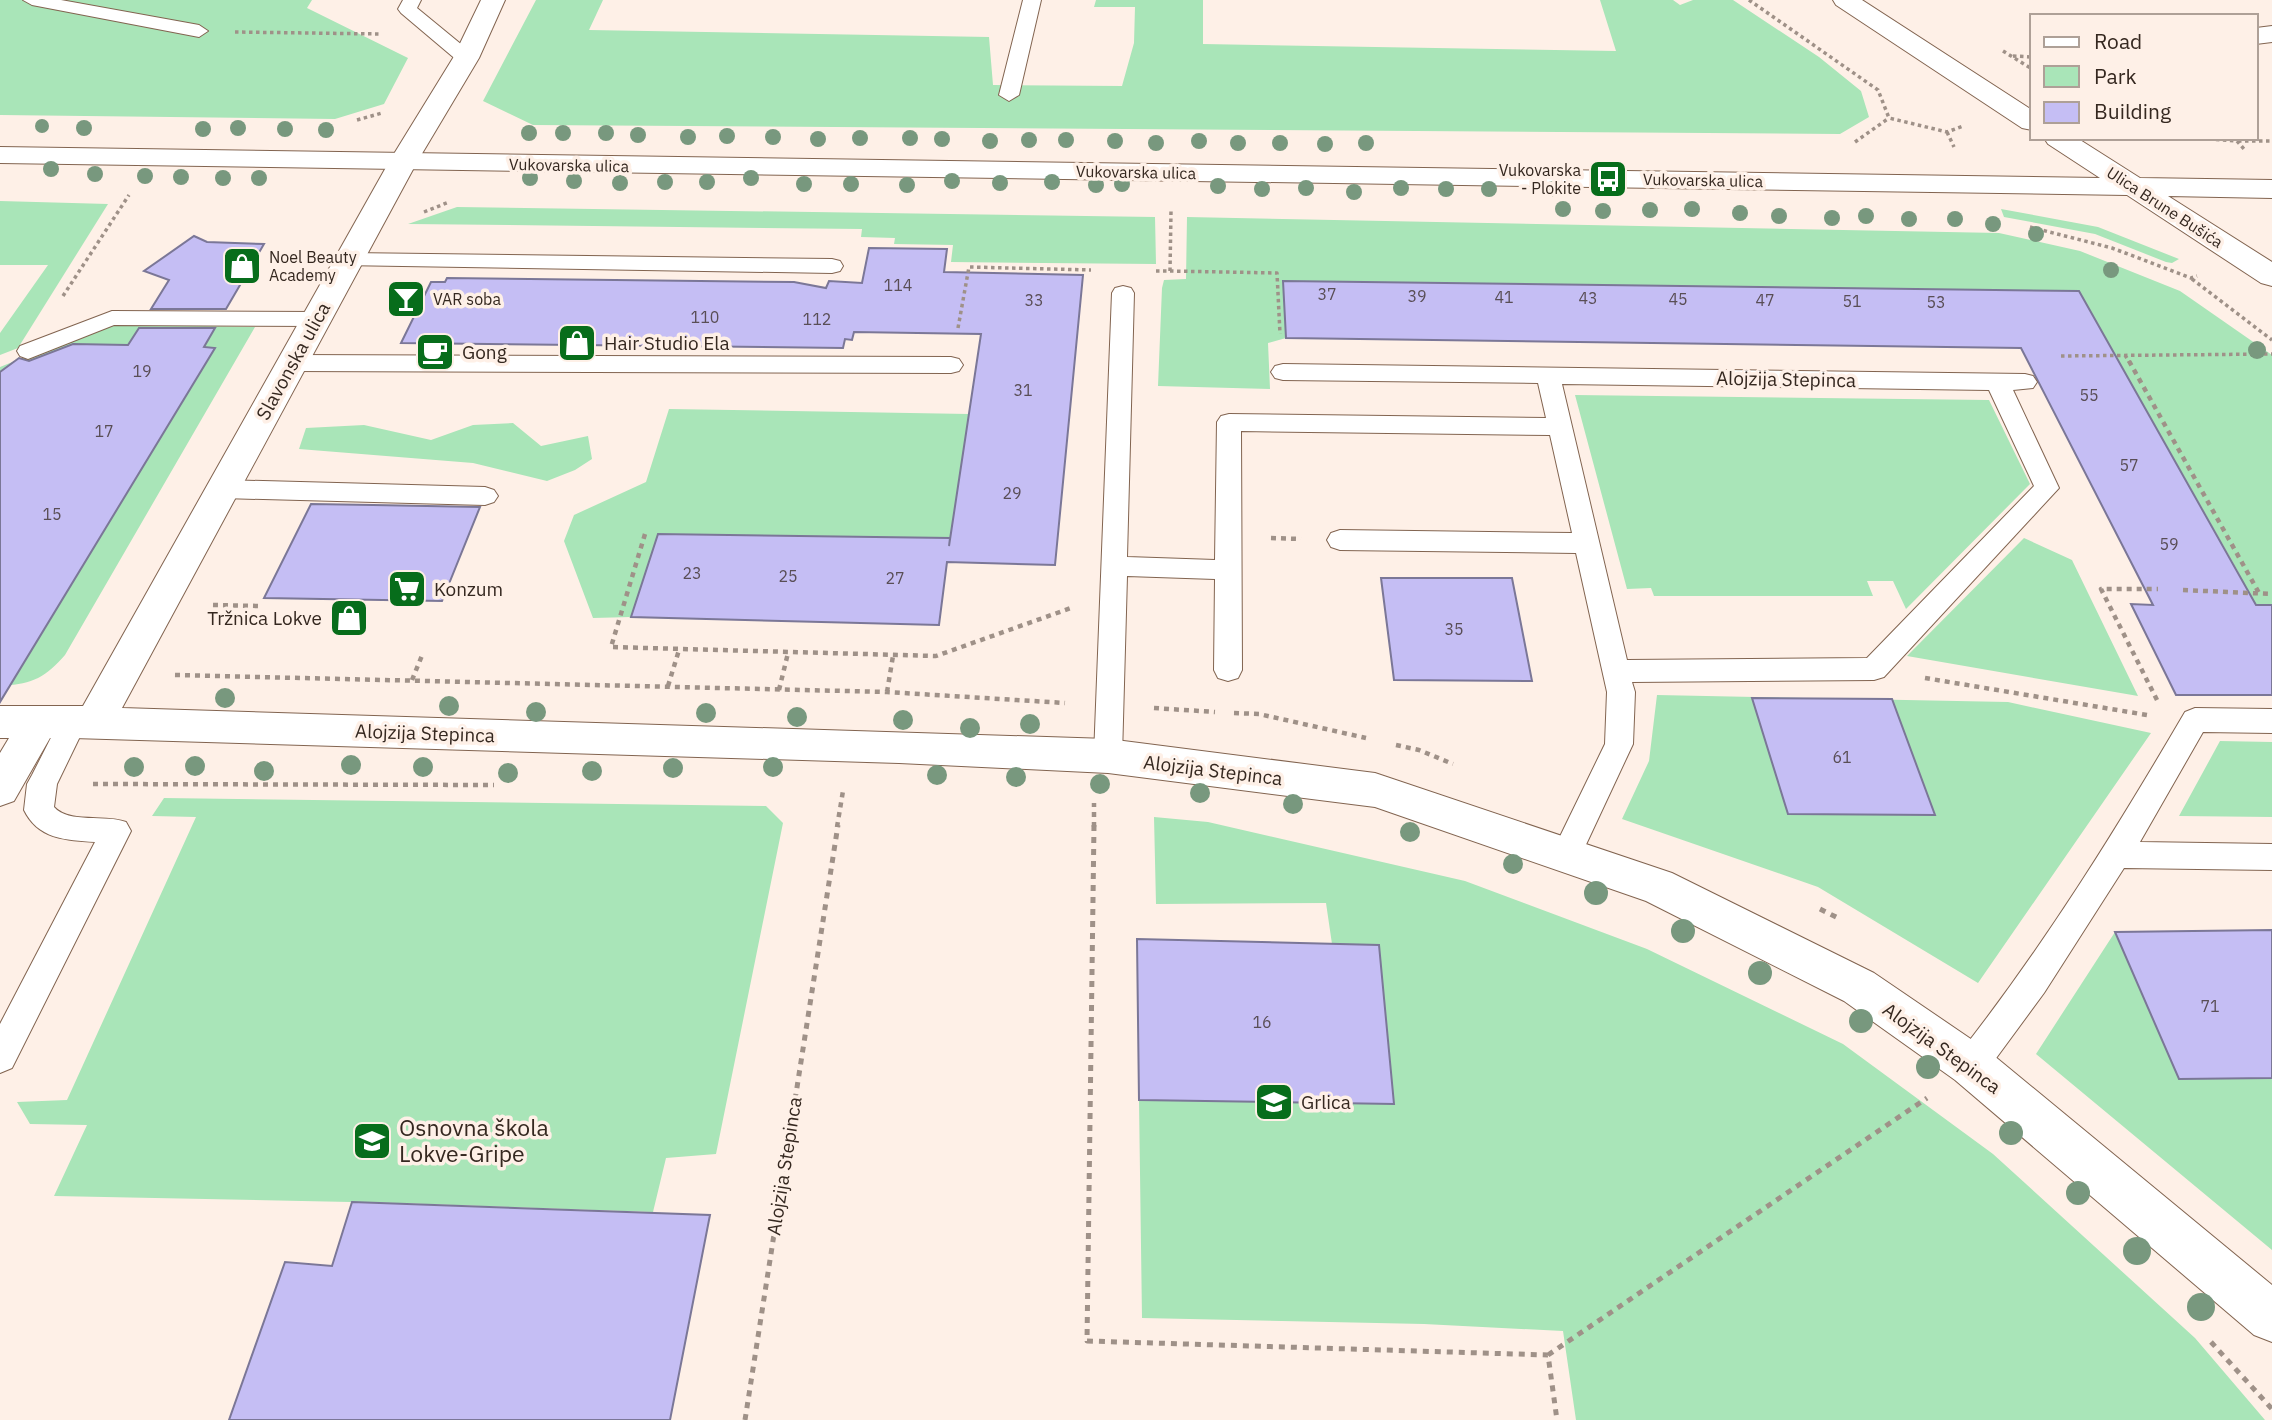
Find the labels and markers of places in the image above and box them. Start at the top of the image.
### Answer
bus stop icon: Vukovarska - Plokite [1587,158,1629,200]
place label: Vukovarska - Plokite [1499,160,1581,198]
shop icon: Noel Beauty Academy [221,245,263,287]
place label: Noel Beauty Academy [269,247,357,285]
bar icon: VAR soba [385,278,427,320]
place label: VAR soba [433,289,501,309]
shop icon: Hair Studio Ela [556,322,598,364]
cafe icon: Gong [414,331,456,373]
place label: Hair Studio Ela [604,331,730,355]
place label: Gong [462,340,507,364]
supermarket icon: Konzum [386,568,428,610]
place label: Konzum [434,577,503,601]
shop icon: Tržnica Lokve [328,597,370,639]
place label: Tržnica Lokve [207,606,322,630]
school or university icon: Grlica [1253,1081,1295,1123]
place label: Grlica [1301,1090,1351,1114]
place label: Osnovna škola Lokve-Gripe [399,1112,549,1168]
school or university icon: Osnovna škola Lokve-Gripe [351,1120,393,1162]

